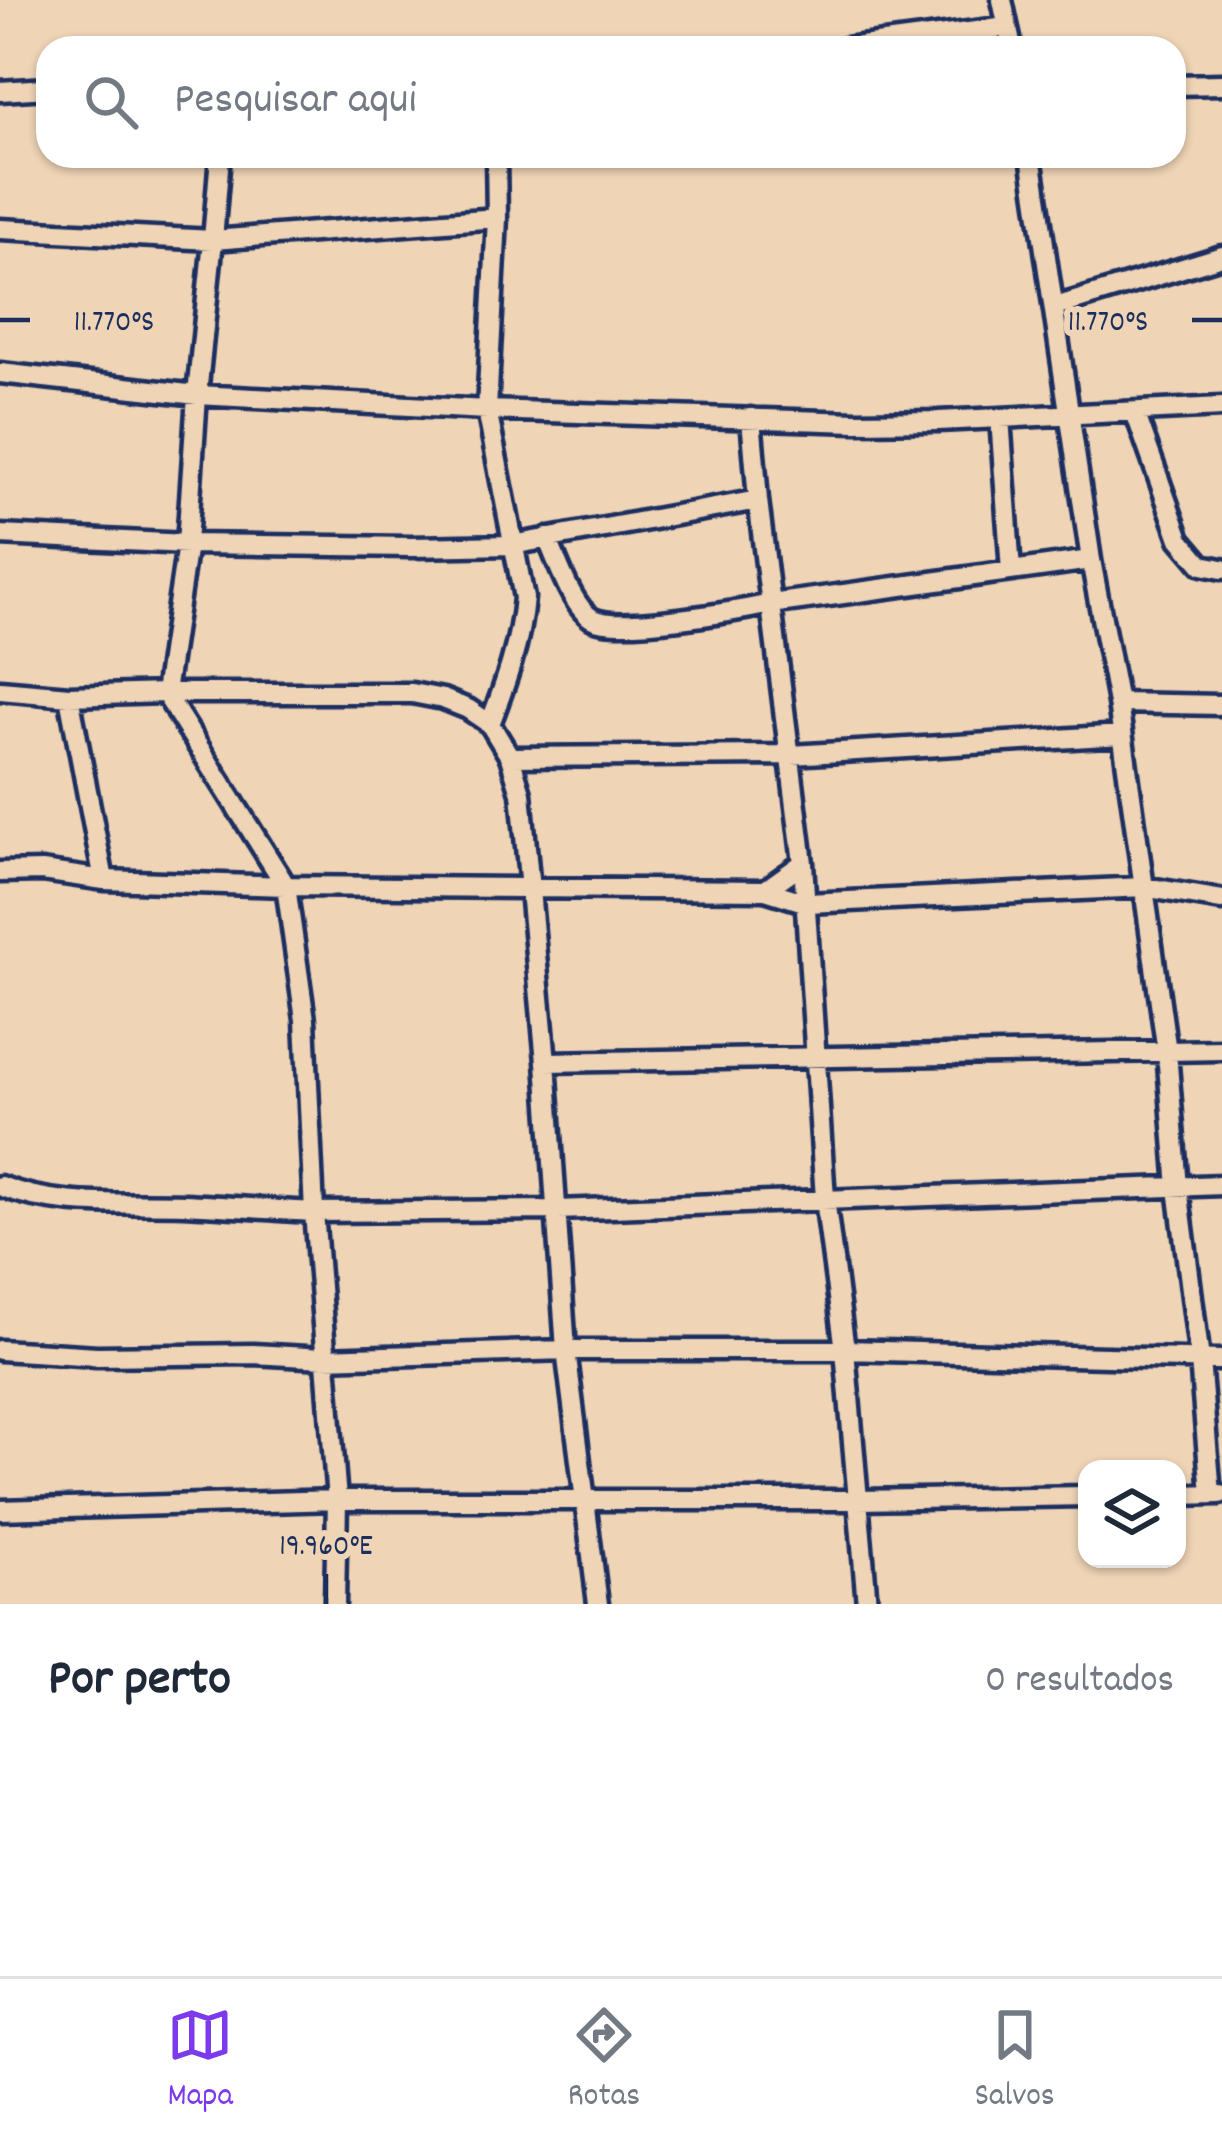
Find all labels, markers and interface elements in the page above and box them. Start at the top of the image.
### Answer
search box [36,36,1186,168]
icon: search [78,69,144,135]
text: Pesquisar aqui [174,70,417,134]
text: 11.770°S [74,303,154,346]
text: 11.770°S [1068,303,1148,346]
map controls [1078,1460,1186,1568]
button: layers [1078,1460,1186,1568]
text: 19.960°E [279,1527,373,1570]
text: Por perto [48,1646,231,1718]
text: 0 resultados [985,1655,1174,1710]
tab: Mapa [167,2002,233,2121]
tab: Rotas [568,2002,640,2121]
tab: Salvos [975,2002,1055,2121]

